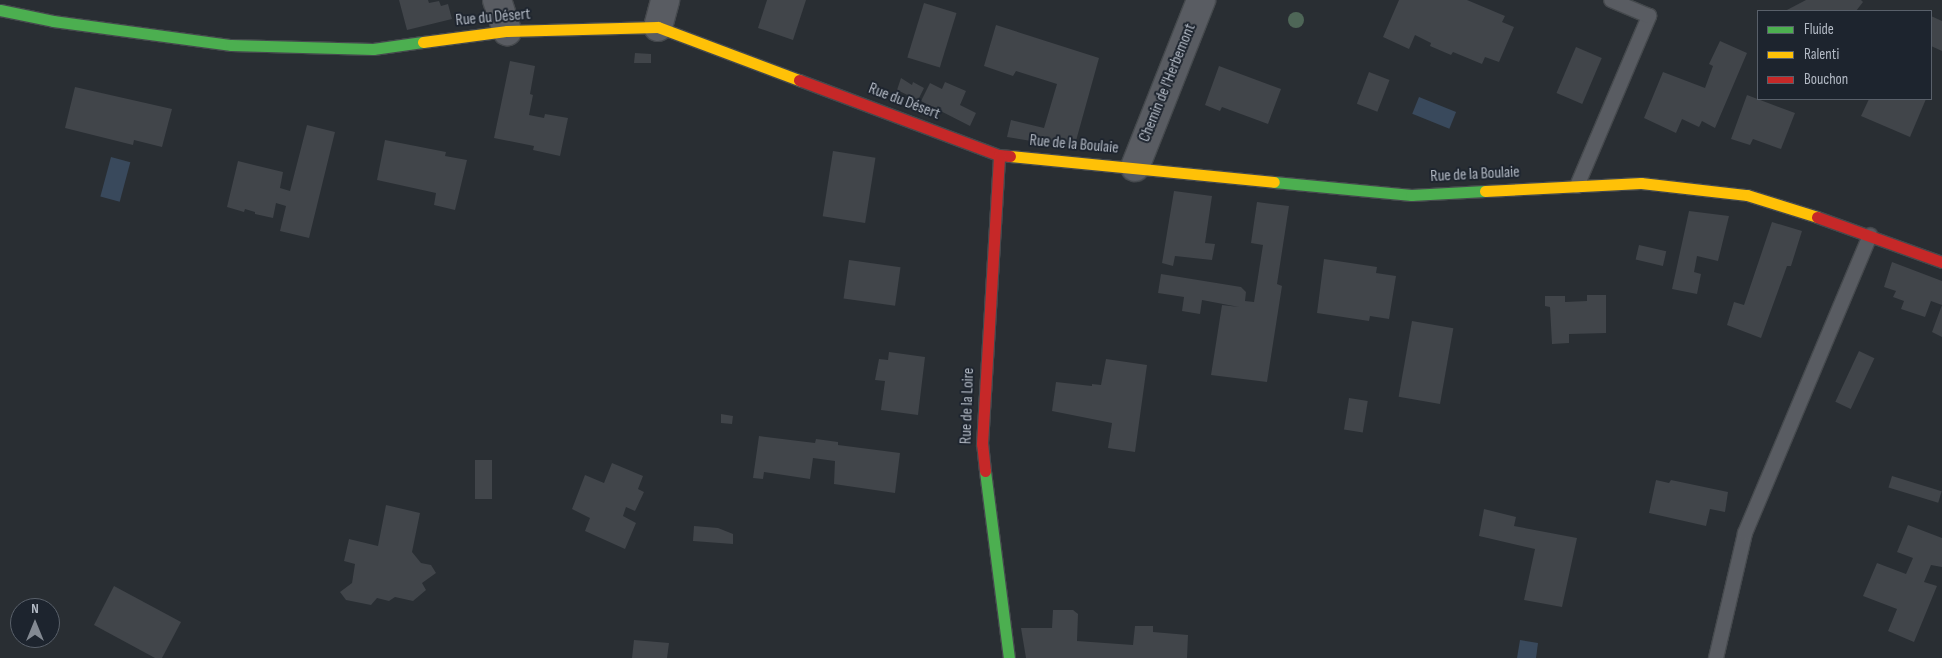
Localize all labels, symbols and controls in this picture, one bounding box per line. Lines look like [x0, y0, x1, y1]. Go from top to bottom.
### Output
street label: Rue du Désert [455, 5, 531, 31]
legend [1757, 10, 1932, 100]
text: Fluide [1804, 20, 1834, 39]
street label: Chemin de l'Herbemont [1136, 21, 1200, 145]
text: Ralenti [1804, 45, 1839, 64]
text: Bouchon [1804, 70, 1848, 89]
street label: Rue du Désert [866, 80, 942, 124]
street label: Rue de la Boulaie [1029, 132, 1119, 158]
street label: Rue de la Boulaie [1430, 163, 1520, 187]
street label: Rue de la Loire [957, 367, 979, 445]
north arrow [10, 598, 60, 648]
text: N [31, 600, 39, 617]

